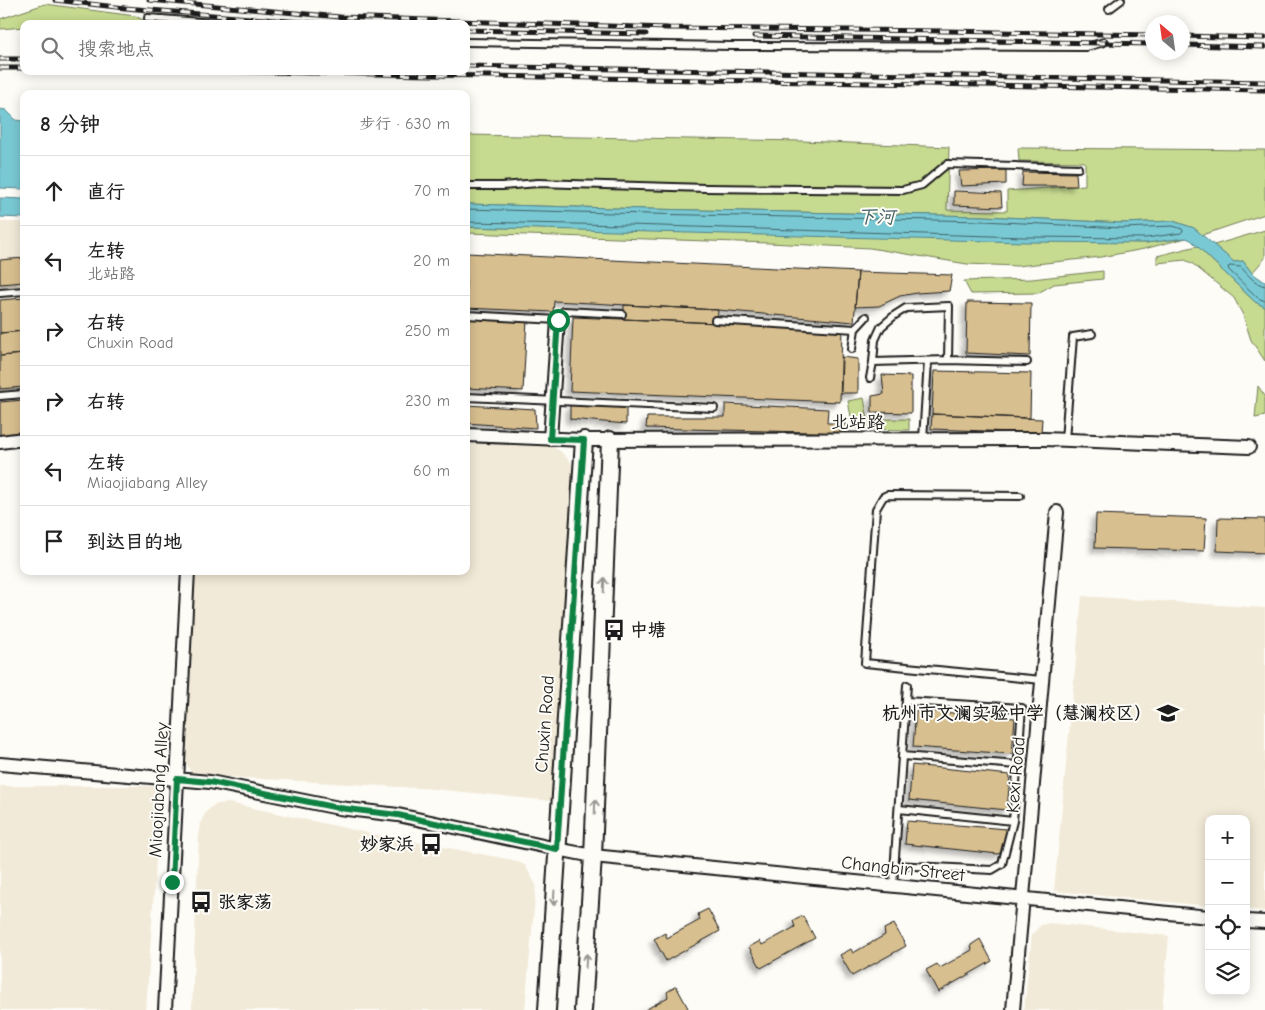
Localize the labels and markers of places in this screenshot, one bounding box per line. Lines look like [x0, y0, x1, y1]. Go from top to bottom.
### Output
bus stop icon: 中塘 [601, 617, 627, 643]
place label: 中塘 [630, 620, 666, 641]
school or university icon: 杭州市文澜实验中学（慧澜校区） [1155, 700, 1181, 726]
place label: 杭州市文澜实验中学（慧澜校区） [882, 703, 1152, 724]
bus stop icon: 妙家浜 [418, 831, 444, 857]
place label: 妙家浜 [360, 834, 414, 855]
bus stop icon: 张家荡 [188, 889, 214, 915]
place label: 张家荡 [218, 892, 272, 913]

